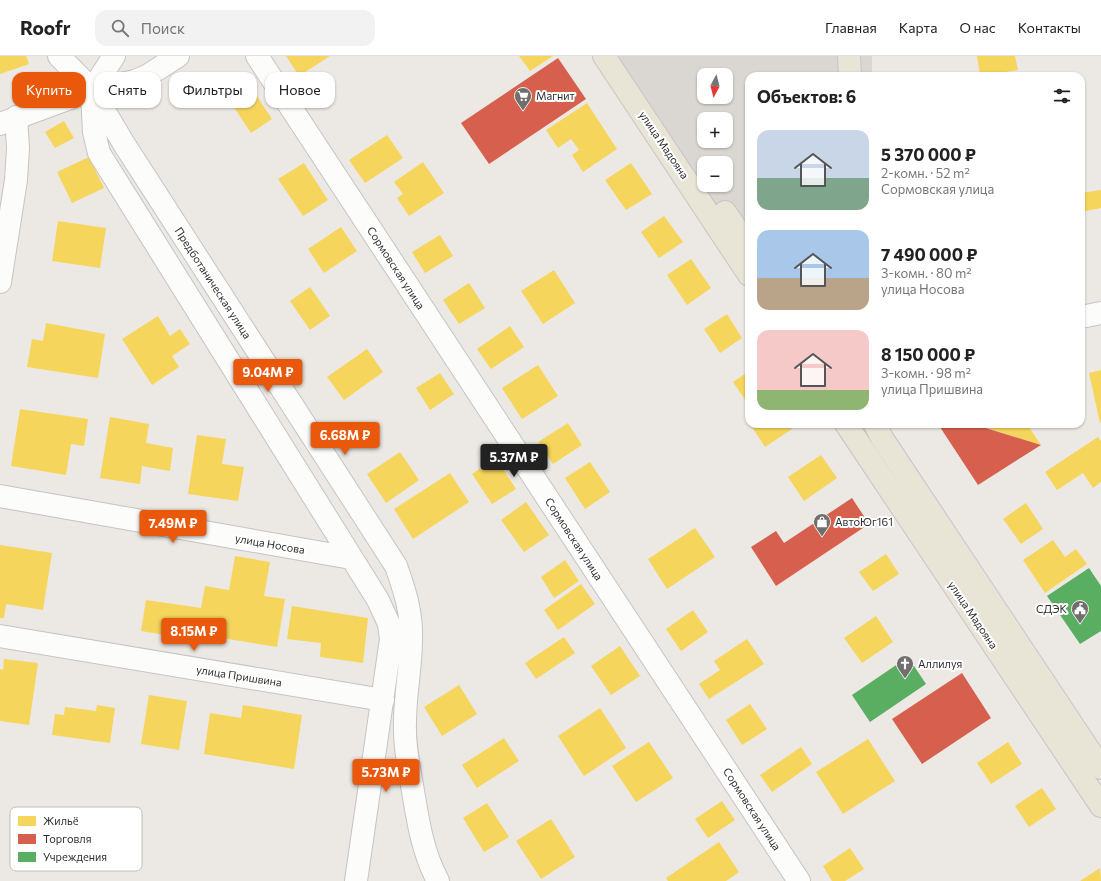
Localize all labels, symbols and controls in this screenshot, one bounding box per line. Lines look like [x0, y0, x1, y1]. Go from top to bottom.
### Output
search box [95, 10, 375, 46]
text: Roofr [20, 16, 71, 39]
icon: search [109, 17, 131, 39]
text: Поиск [141, 19, 185, 37]
text: Главная [825, 19, 877, 36]
text: Карта [899, 19, 937, 36]
text: О нас [959, 19, 996, 36]
text: Контакты [1018, 19, 1081, 36]
north arrow [697, 68, 733, 104]
map controls [697, 68, 733, 192]
chip: Купить [12, 72, 86, 108]
chip: Снять [94, 72, 161, 108]
chip: Фильтры [169, 72, 257, 108]
chip: Новое [265, 72, 335, 108]
icon: filters [1051, 85, 1073, 107]
supermarket icon: Магнит [513, 86, 533, 111]
text: Объектов: 6 [757, 86, 856, 107]
place label: Магнит [536, 89, 575, 102]
street label: улица Мадояна [637, 108, 692, 181]
button: + [697, 112, 733, 148]
text: 5 370 000 ₽ [881, 144, 976, 165]
icon: home [789, 146, 837, 194]
button: − [697, 156, 733, 192]
text: 2-комн. · 52 m² [881, 165, 970, 181]
text: Сормовская улица [881, 181, 994, 197]
street label: Сормовская улица [365, 224, 428, 311]
street label: Предботаническая улица [173, 225, 254, 341]
text: 7 490 000 ₽ [881, 244, 977, 265]
icon: home [789, 246, 837, 294]
text: 3-комн. · 80 m² [881, 265, 972, 281]
text: улица Носова [881, 281, 964, 297]
text: 8 150 000 ₽ [881, 344, 975, 365]
icon: home [789, 346, 837, 394]
pin: 9.04M ₽ [231, 359, 305, 393]
text: 9.04M ₽ [242, 364, 294, 380]
text: 3-комн. · 98 m² [881, 365, 971, 381]
text: улица Пришвина [881, 381, 983, 397]
pin: 6.68M ₽ [308, 422, 382, 456]
text: 6.68M ₽ [320, 427, 370, 443]
pin: 5.37M ₽ [477, 444, 551, 478]
text: 5.37M ₽ [489, 449, 539, 465]
street label: Сормовская улица [543, 495, 606, 582]
pin: 7.49M ₽ [136, 510, 210, 544]
shop icon: АвтоЮг161 [812, 512, 832, 537]
text: 7.49M ₽ [148, 515, 198, 531]
place label: АвтоЮг161 [835, 515, 893, 528]
street label: улица Носова [234, 531, 306, 556]
street label: улица Мадояна [946, 578, 1001, 651]
public building icon: СДЭК [1070, 599, 1090, 624]
place label: СДЭК [1036, 602, 1068, 615]
pin: 8.15M ₽ [157, 618, 231, 652]
text: 8.15M ₽ [170, 623, 218, 639]
church icon: Аллилуя [895, 654, 915, 679]
place label: Аллилуя [918, 657, 962, 670]
street label: улица Пришвина [195, 662, 283, 689]
pin: 5.73M ₽ [349, 759, 423, 793]
text: 5.73M ₽ [361, 764, 411, 780]
street label: Сормовская улица [721, 765, 784, 852]
legend [10, 807, 142, 871]
text: Жильё [43, 814, 79, 827]
text: Торговля [43, 832, 92, 845]
text: Учреждения [43, 850, 107, 863]

